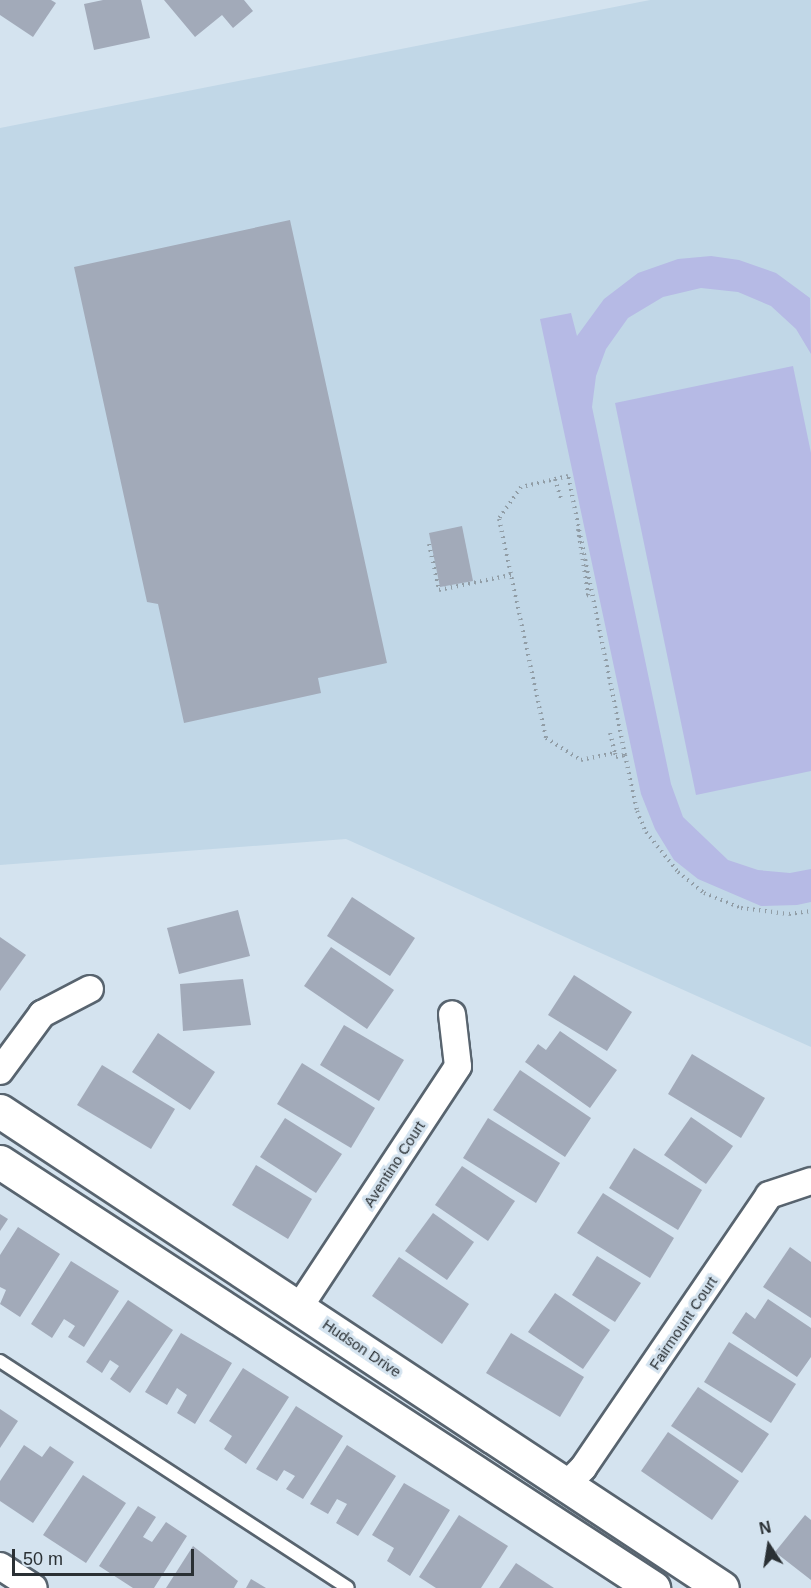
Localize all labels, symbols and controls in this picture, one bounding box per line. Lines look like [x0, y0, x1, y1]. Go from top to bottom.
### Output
street label: Aventino Court [360, 1118, 428, 1210]
street label: Fairmount Court [645, 1273, 721, 1373]
street label: Hudson Drive [319, 1315, 405, 1381]
north arrow [739, 1516, 799, 1576]
text: N [758, 1518, 773, 1537]
scale bar [15, 1537, 196, 1575]
text: 50 m [23, 1549, 63, 1569]

